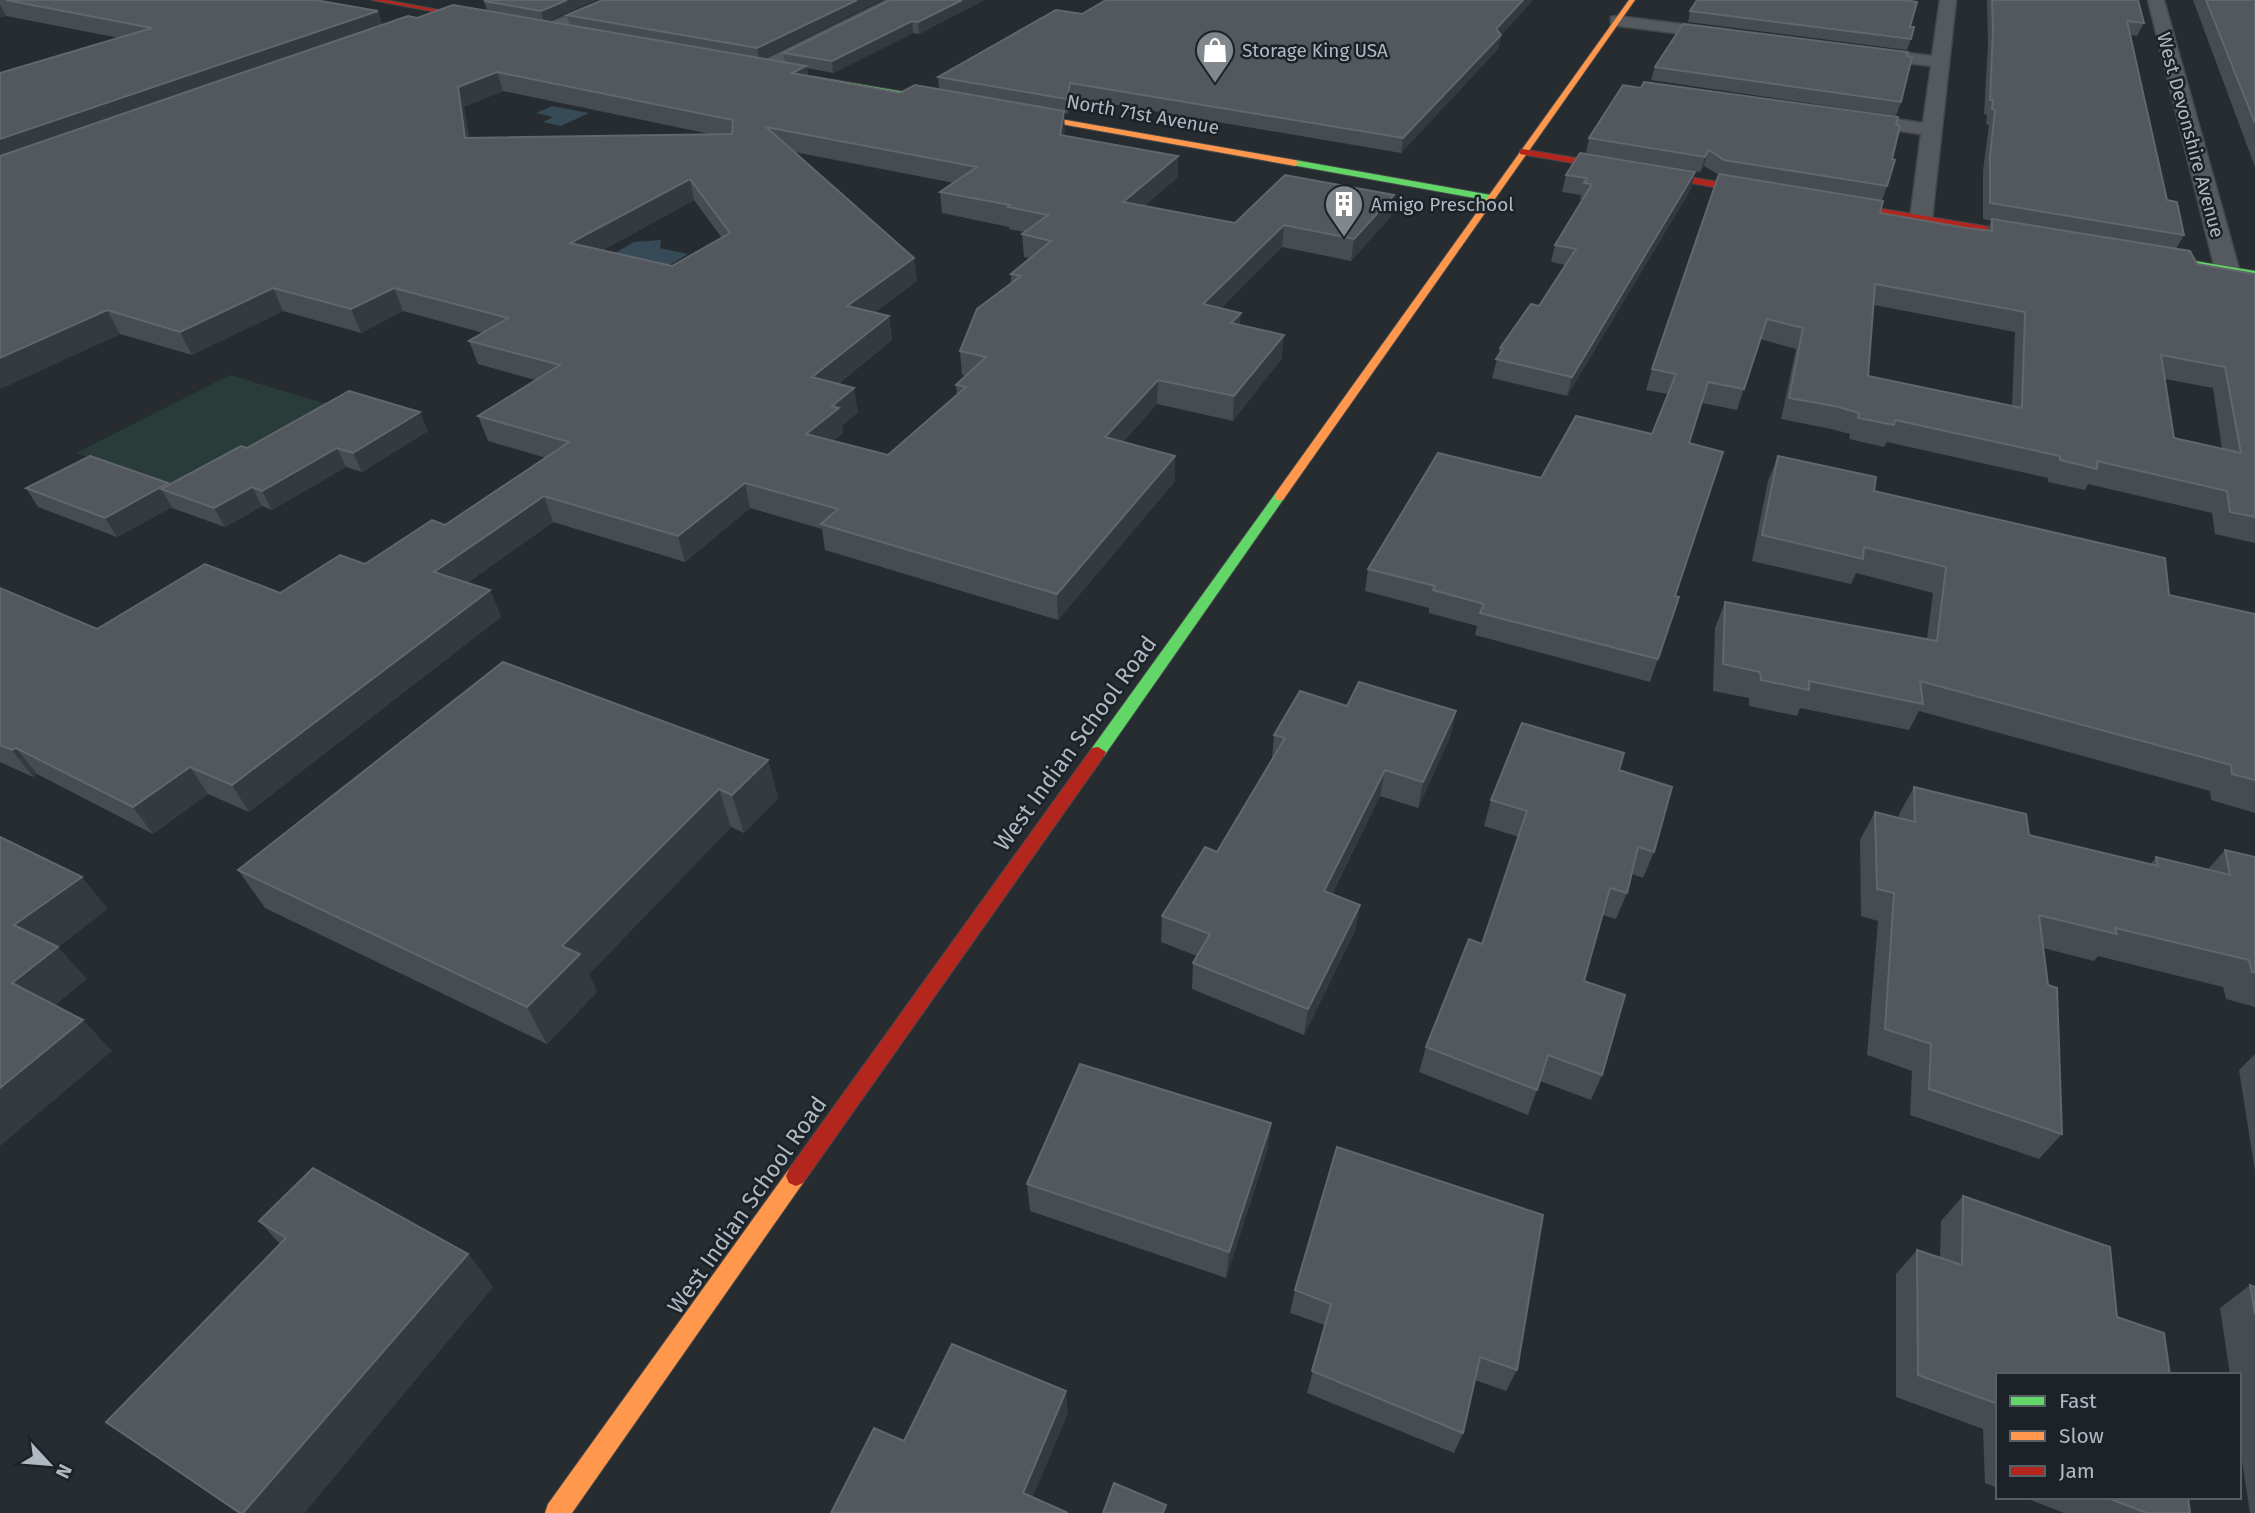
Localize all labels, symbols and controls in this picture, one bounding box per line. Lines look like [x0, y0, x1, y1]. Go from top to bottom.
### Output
shop icon: Storage King USA [1194, 29, 1236, 84]
street label: West Devonshire Avenue [2152, 30, 2229, 240]
place label: Storage King USA [1242, 39, 1388, 62]
street label: North 71st Avenue [1065, 90, 1221, 139]
building icon: Amigo Preschool [1323, 183, 1365, 238]
place label: Amigo Preschool [1371, 193, 1514, 216]
street label: West Indian School Road [988, 630, 1162, 856]
street label: West Indian School Road [661, 1091, 833, 1319]
legend [1996, 1373, 2241, 1499]
text: Fast [2059, 1388, 2097, 1414]
text: Slow [2059, 1423, 2104, 1449]
north arrow [14, 1429, 84, 1499]
text: Jam [2059, 1458, 2095, 1484]
text: N [51, 1461, 77, 1482]

